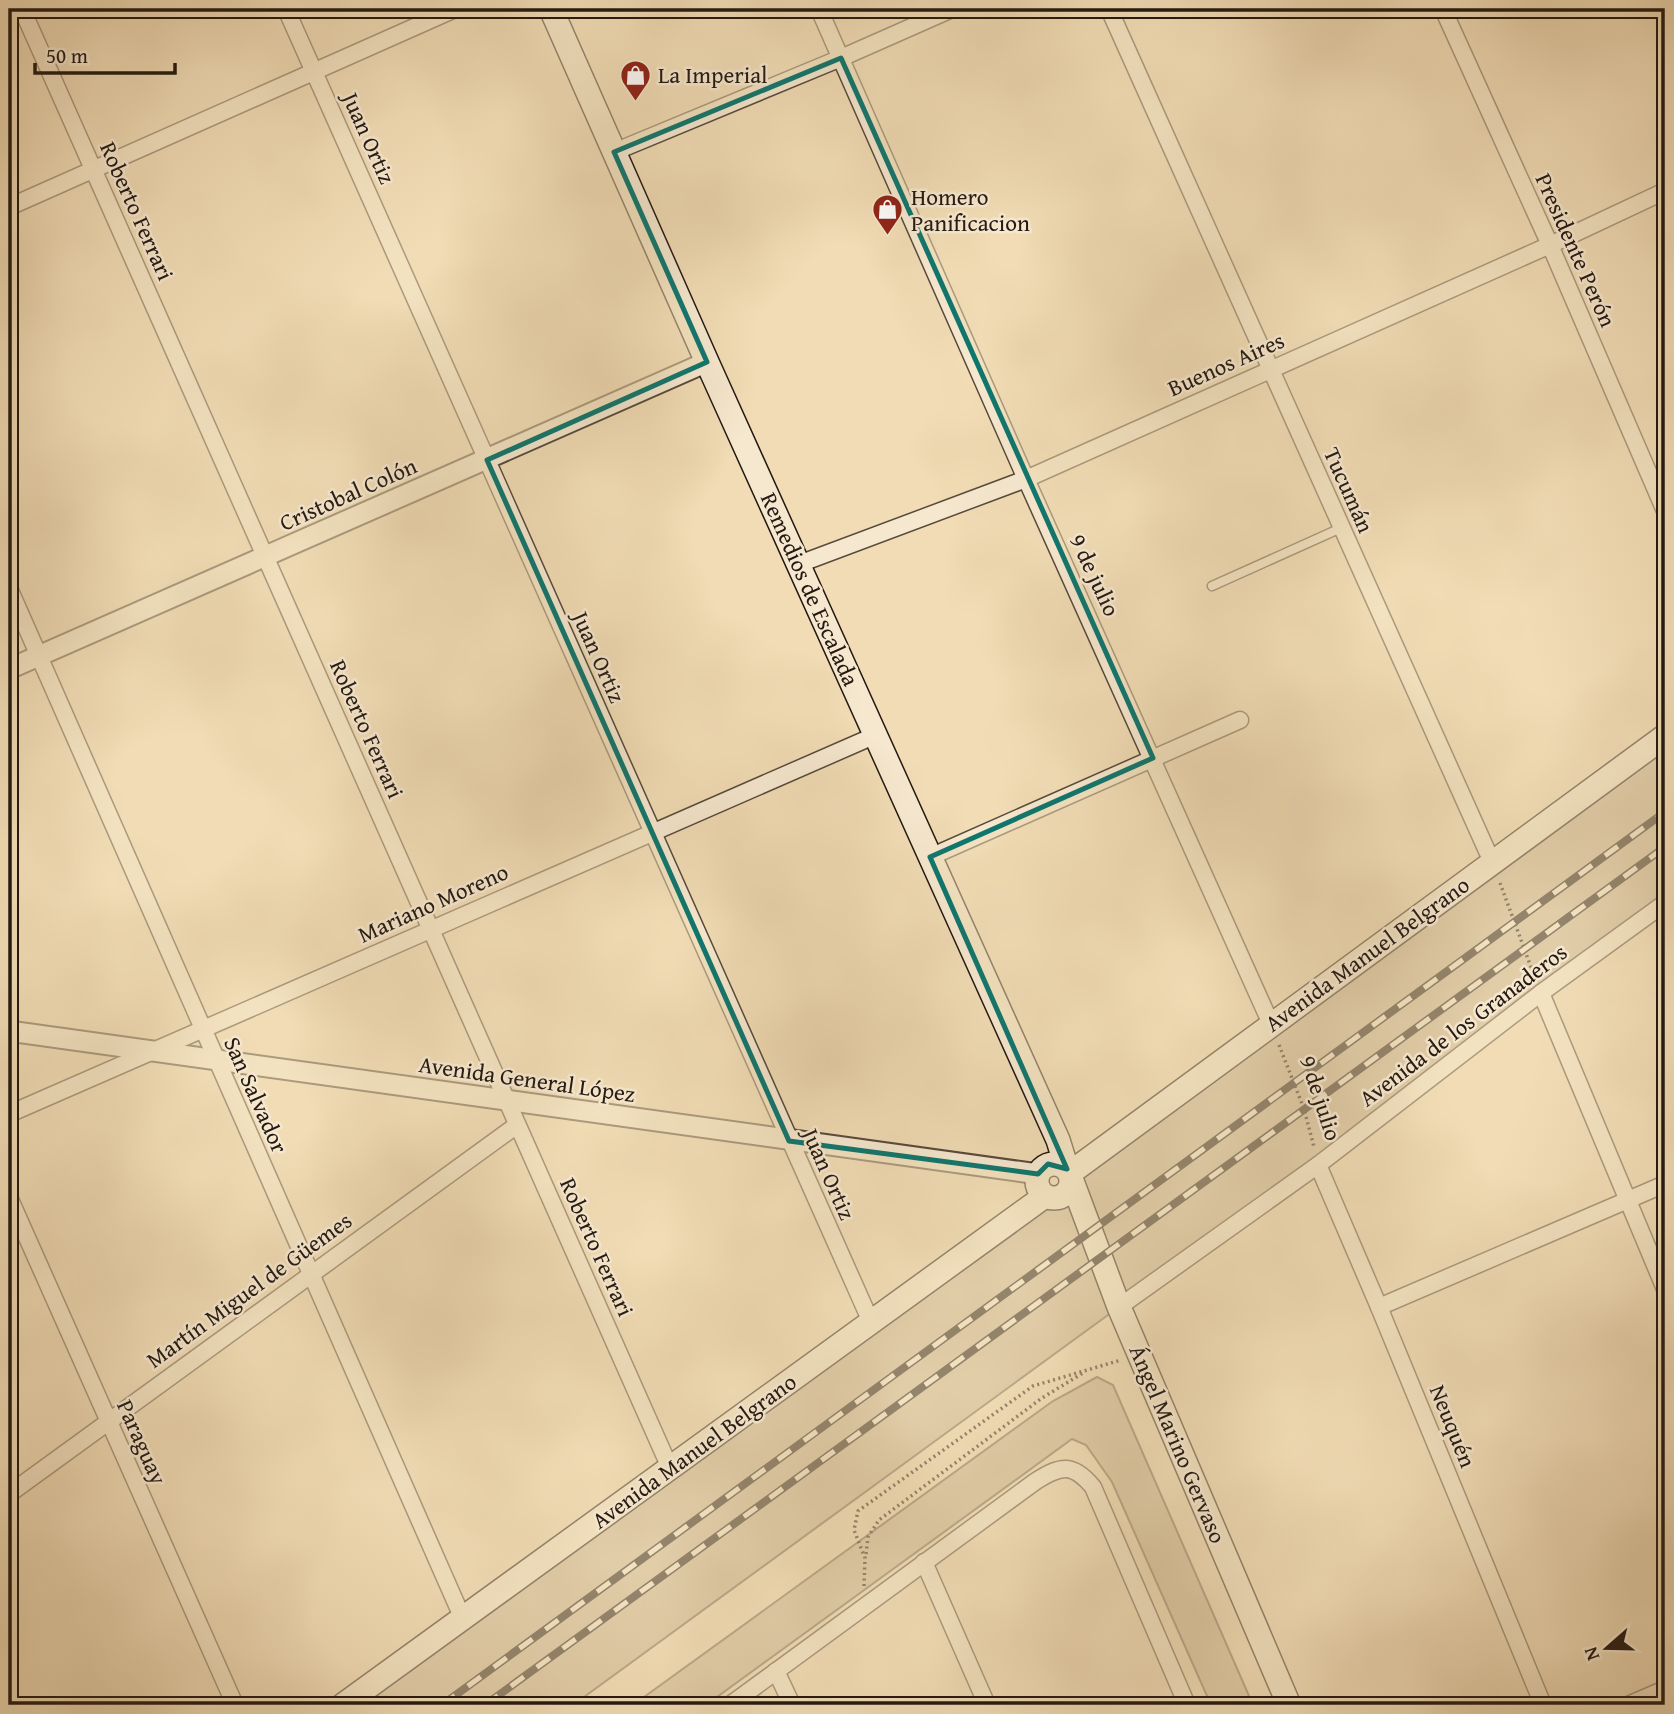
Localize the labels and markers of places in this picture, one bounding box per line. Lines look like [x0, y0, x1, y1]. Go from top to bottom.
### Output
shop icon: La Imperial [618, 58, 652, 102]
place label: La Imperial [658, 58, 767, 91]
place label: Homero Panificacion [911, 180, 1030, 239]
shop icon: Homero Panificacion [871, 193, 905, 237]

